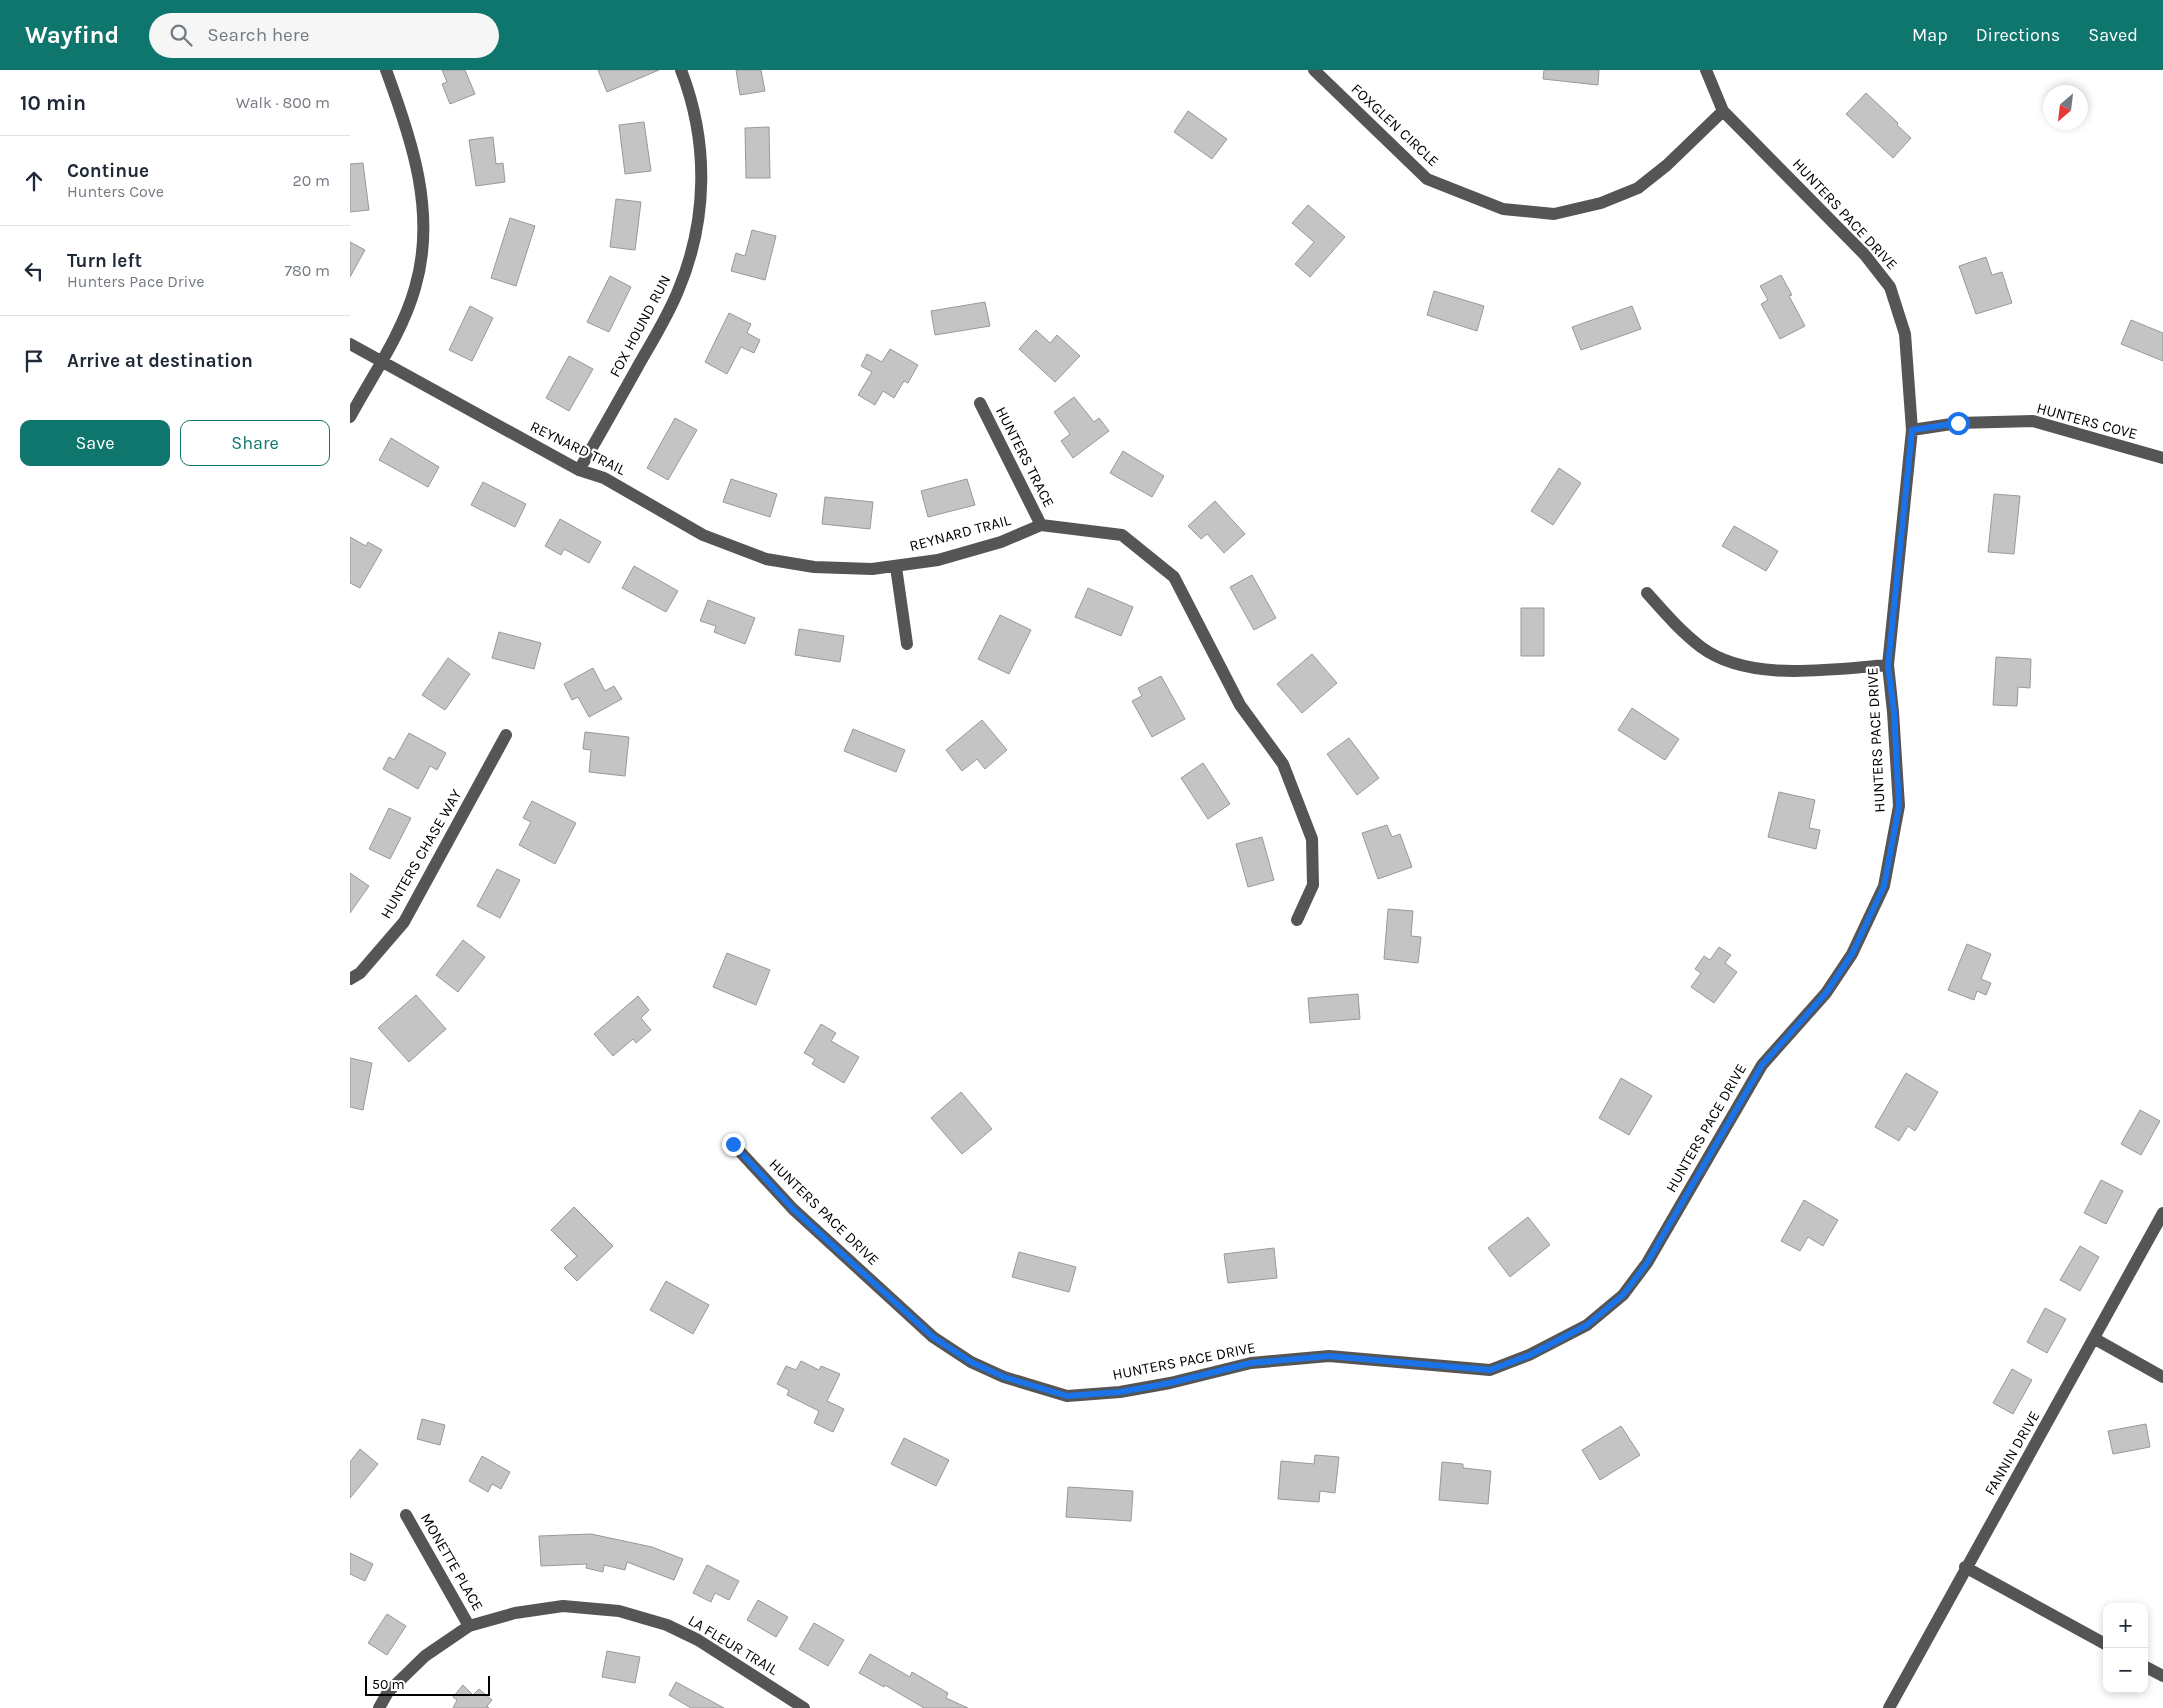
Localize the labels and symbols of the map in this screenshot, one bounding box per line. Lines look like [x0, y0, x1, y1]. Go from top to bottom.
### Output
street label: FOXGLEN CIRCLE [1347, 80, 1443, 170]
north arrow [2043, 85, 2088, 130]
street label: HUNTERS PACE DRIVE [1789, 155, 1901, 273]
street label: FOX HOUND RUN [606, 272, 674, 380]
street label: HUNTERS COVE [2035, 399, 2139, 443]
street label: HUNTERS TRACE [992, 404, 1058, 510]
route start [1947, 412, 1970, 435]
street label: REYNARD TRAIL [527, 417, 629, 479]
street label: REYNARD TRAIL [907, 511, 1013, 555]
street label: HUNTERS PACE DRIVE [1863, 667, 1889, 813]
street label: HUNTERS CHASE WAY [377, 786, 466, 922]
street label: HUNTERS PACE DRIVE [1662, 1060, 1750, 1196]
route end [722, 1133, 745, 1156]
street label: HUNTERS PACE DRIVE [765, 1155, 883, 1269]
street label: HUNTERS PACE DRIVE [1111, 1338, 1257, 1384]
street label: FANNIN DRIVE [1981, 1408, 2043, 1498]
street label: MONETTE PLACE [417, 1510, 487, 1614]
street label: LA FLEUR TRAIL [685, 1611, 781, 1679]
scale bar [365, 1673, 490, 1696]

